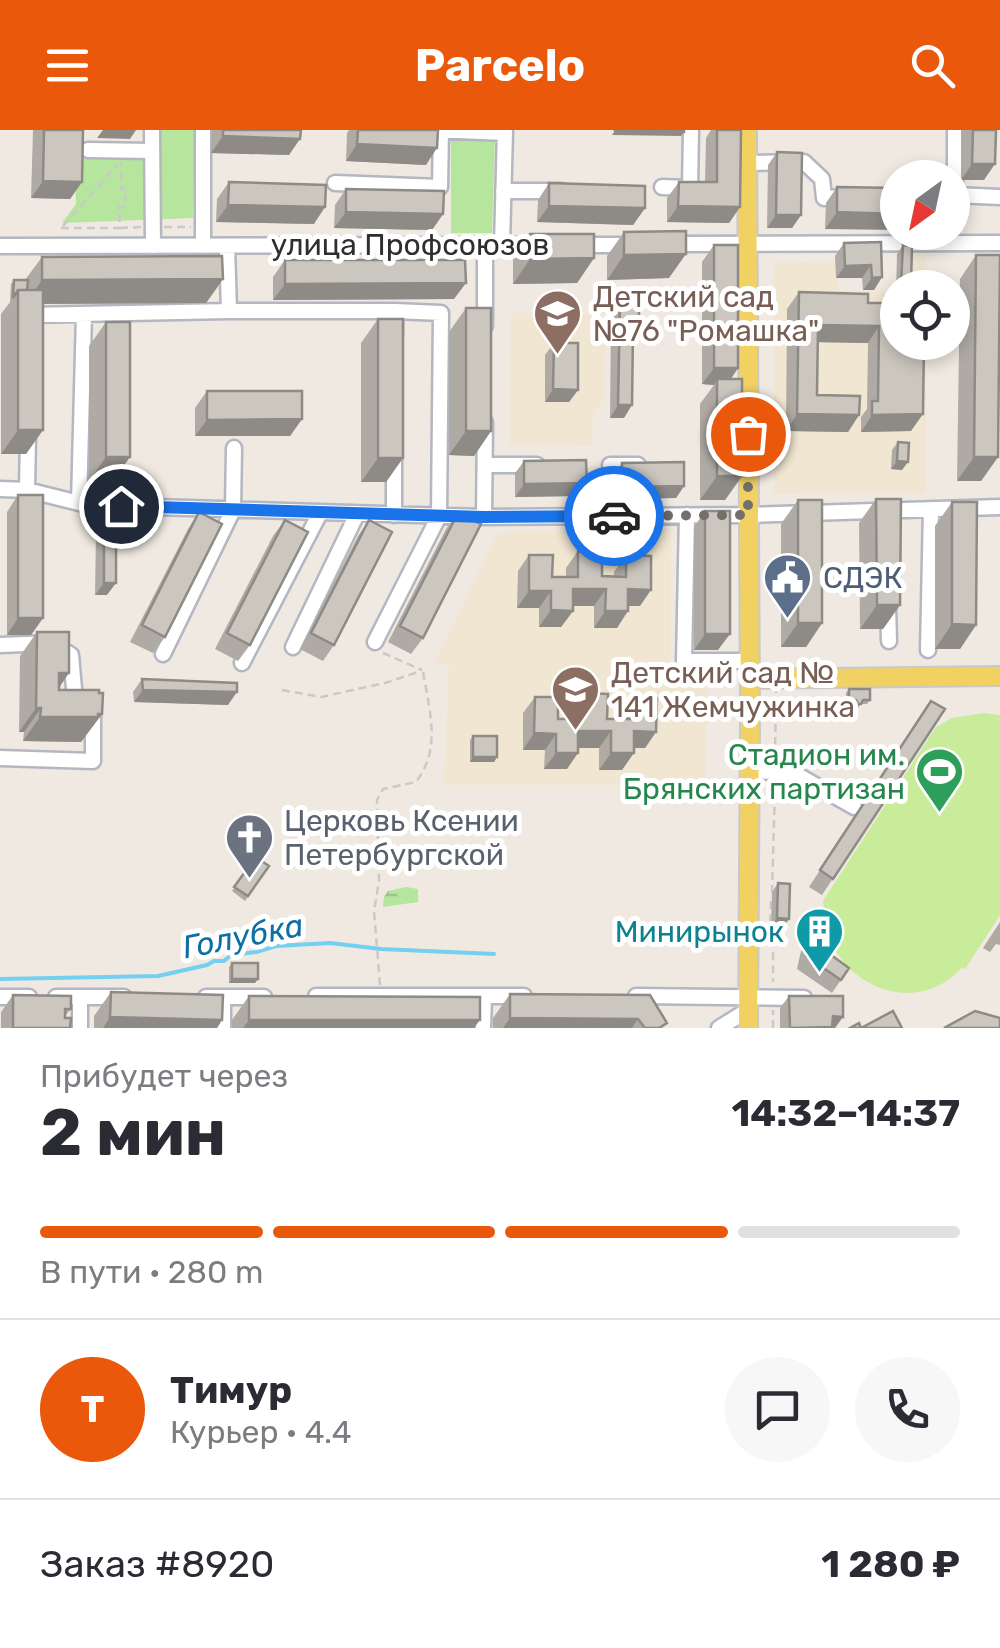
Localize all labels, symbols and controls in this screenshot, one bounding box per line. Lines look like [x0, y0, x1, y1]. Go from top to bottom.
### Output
icon: menu [40, 38, 95, 93]
icon: search [905, 38, 960, 93]
text: Parcelo [415, 39, 585, 92]
north arrow [880, 160, 970, 250]
map controls [880, 160, 970, 360]
street label: улица Профсоюзов [271, 227, 549, 263]
button: locate [880, 270, 970, 360]
place label: Детский сад №76 "Ромашка" [593, 279, 819, 349]
school or university icon: Детский сад №76 "Ромашка" [532, 288, 584, 356]
pin [706, 392, 791, 477]
icon: bag [721, 407, 776, 462]
pin [79, 464, 164, 549]
courier [564, 466, 664, 566]
icon: home [94, 479, 149, 534]
icon: car [587, 489, 642, 544]
public building icon: СДЭК [762, 552, 814, 620]
place label: СДЭК [823, 560, 903, 596]
place label: Детский сад № 141 Жемчужинка [611, 655, 855, 725]
school or university icon: Детский сад № 141 Жемчужинка [550, 664, 602, 732]
place label: Стадион им. Брянских партизан [623, 737, 905, 807]
sports icon: Стадион им. Брянских партизан [914, 746, 966, 814]
place label: Церковь Ксении Петербургской [284, 803, 519, 873]
church icon: Церковь Ксении Петербургской [223, 812, 275, 880]
water label: Голубка [180, 906, 306, 966]
building icon: Минирынок [793, 906, 845, 974]
place label: Минирынок [615, 914, 784, 950]
text: Прибудет через [40, 1057, 288, 1095]
text: 14:32–14:37 [731, 1090, 960, 1136]
text: 2 мин [40, 1094, 226, 1171]
text: В пути · 280 m [40, 1253, 264, 1291]
button: chat [725, 1357, 830, 1462]
button: phone [855, 1357, 960, 1462]
text: Тимур [170, 1367, 292, 1413]
text: Т [81, 1386, 104, 1432]
text: Курьер · 4.4 [170, 1413, 352, 1451]
text: Заказ #8920 [40, 1541, 274, 1587]
text: 1 280 ₽ [821, 1541, 960, 1587]

